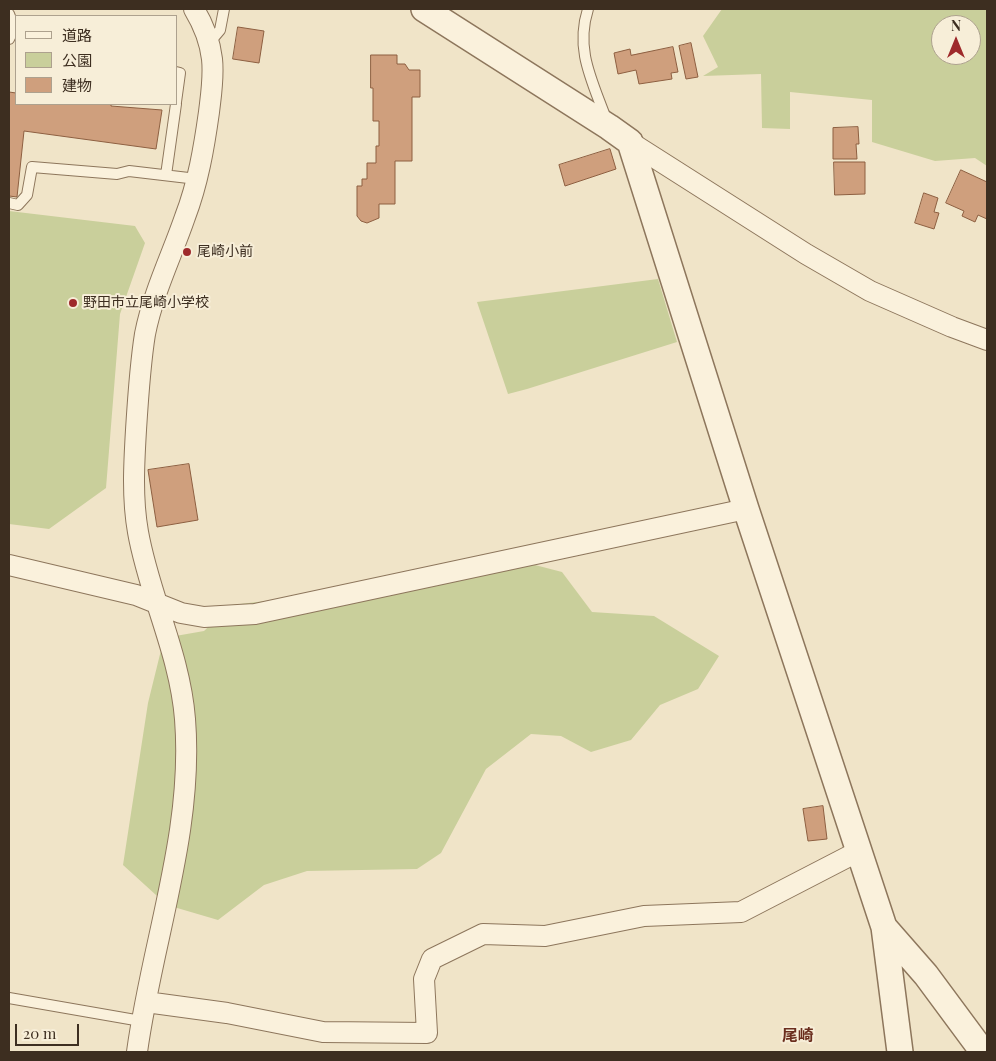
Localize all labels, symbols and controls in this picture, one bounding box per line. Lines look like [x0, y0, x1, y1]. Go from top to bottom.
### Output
legend [15, 15, 178, 105]
north arrow [931, 15, 981, 65]
text: N [951, 16, 961, 35]
text: 道路 [62, 25, 92, 45]
text: 公園 [62, 50, 92, 70]
text: 建物 [62, 75, 92, 95]
place label: 尾崎小前 [197, 244, 253, 260]
marker: 尾崎小前 [181, 246, 193, 258]
place label: 野田市立尾崎小学校 [83, 295, 209, 311]
marker: 野田市立尾崎小学校 [67, 297, 79, 309]
scale bar [18, 1014, 81, 1046]
text: 20 m [23, 1023, 56, 1043]
district label: 尾崎 [782, 1026, 814, 1046]

